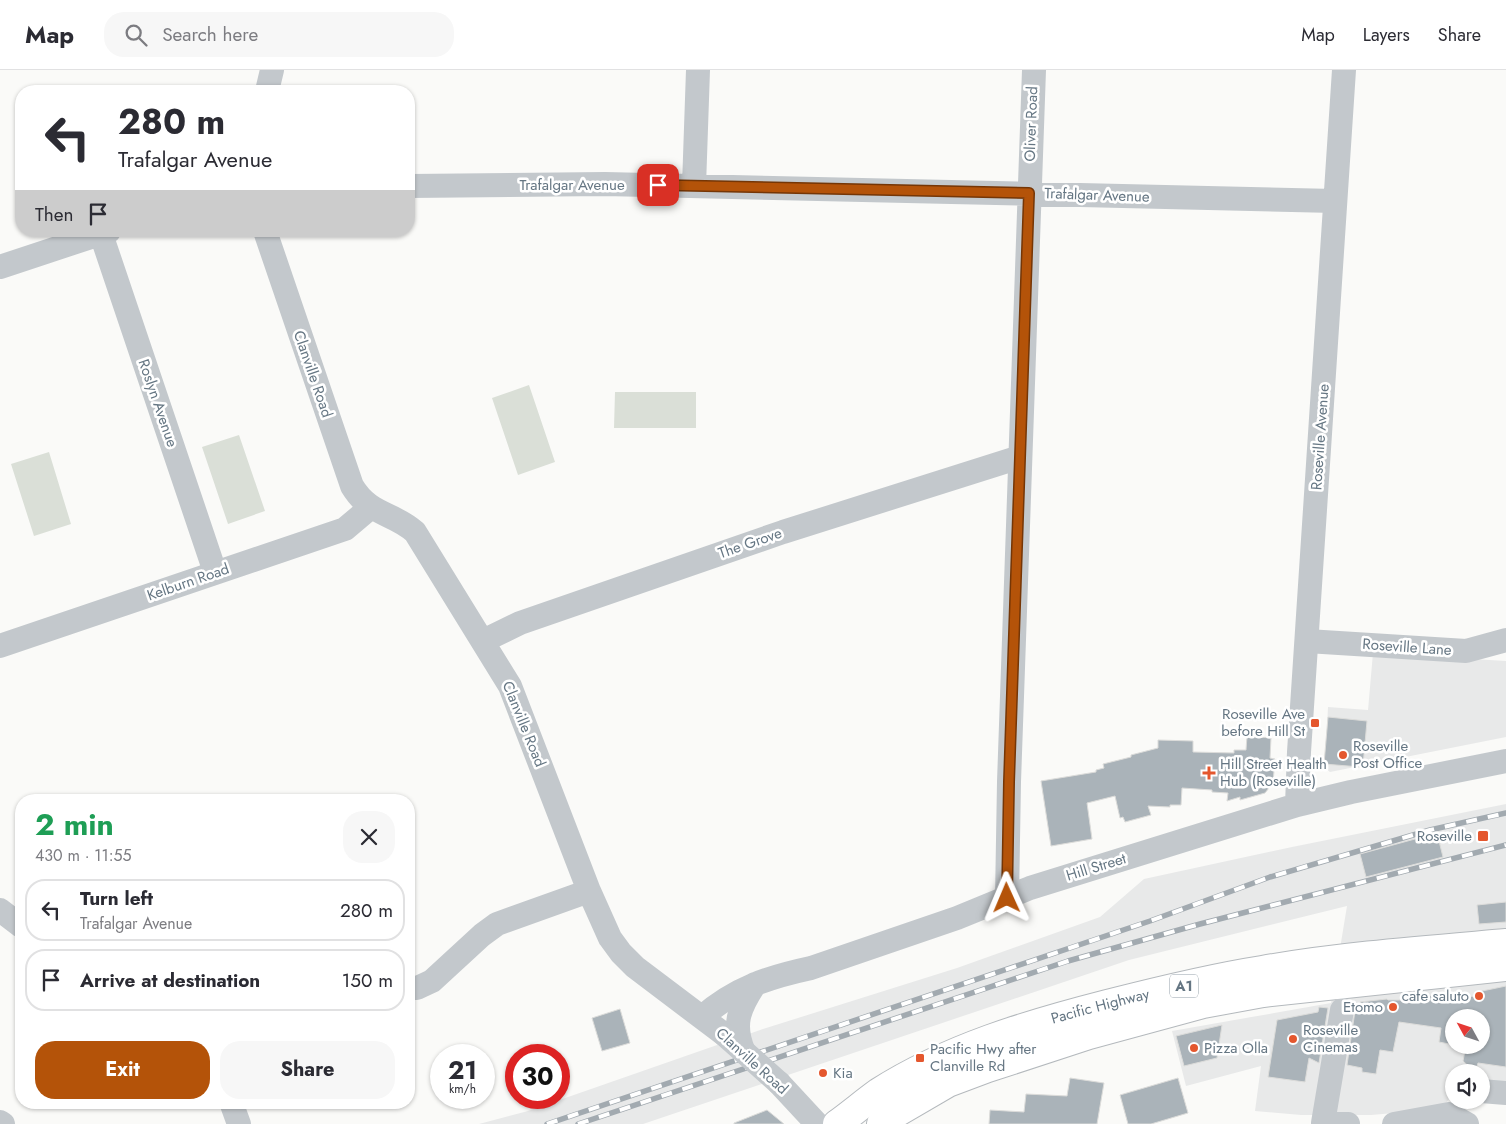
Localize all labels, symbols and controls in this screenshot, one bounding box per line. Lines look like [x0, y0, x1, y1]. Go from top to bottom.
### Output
search box [104, 12, 454, 57]
text: Map [25, 17, 74, 52]
icon: search [122, 21, 150, 49]
text: Search here [162, 21, 258, 48]
text: Map [1301, 22, 1335, 48]
text: Layers [1363, 22, 1410, 48]
text: Share [1438, 22, 1481, 48]
street label: Oliver Road [1019, 86, 1043, 162]
text: 280 m [118, 97, 225, 147]
icon: left [35, 105, 100, 170]
text: Trafalgar Avenue [118, 143, 272, 175]
pin [637, 164, 679, 206]
icon: arrive [644, 171, 672, 199]
street label: Trafalgar Avenue [519, 174, 625, 196]
street label: Trafalgar Avenue [1044, 182, 1150, 208]
icon: arrive [84, 200, 112, 228]
text: Then [35, 201, 74, 228]
street label: Clanville Road [288, 328, 338, 420]
street label: Roslyn Avenue [133, 356, 183, 450]
street label: Roseville Avenue [1305, 383, 1335, 491]
street label: The Grove [715, 522, 785, 564]
street label: Kelburn Road [144, 558, 232, 606]
street label: Roseville Lane [1362, 633, 1453, 661]
street label: Clanville Road [497, 678, 551, 770]
place label: Roseville Ave before Hill St [1221, 703, 1305, 742]
marker: Roseville Ave before Hill St [1309, 717, 1321, 729]
place label: Roseville Post Office [1353, 735, 1423, 774]
marker: Roseville Post Office [1337, 749, 1349, 761]
place label: Hill Street Health Hub (Roseville) [1220, 753, 1327, 792]
marker: Hill Street Health Hub (Roseville) [1202, 766, 1216, 780]
text: 2 min [35, 803, 114, 846]
button: close [343, 811, 395, 863]
place label: Roseville [1417, 825, 1472, 847]
marker: Roseville [1476, 829, 1490, 843]
text: 430 m · 11:55 [35, 844, 132, 867]
street label: Hill Street [1063, 847, 1129, 887]
position arrow [980, 871, 1032, 923]
text: Turn left [80, 885, 153, 912]
icon: left [37, 896, 65, 924]
text: 280 m [340, 897, 393, 924]
text: Trafalgar Avenue [80, 912, 192, 935]
icon: arrive [37, 966, 65, 994]
text: Arrive at destination [80, 967, 260, 994]
text: 150 m [342, 967, 393, 994]
road number: A1 [1170, 974, 1198, 998]
street label: Pacific Highway [1048, 983, 1152, 1030]
place label: cafe saluto [1402, 985, 1469, 1007]
marker: cafe saluto [1473, 990, 1485, 1002]
place label: Etomo [1343, 996, 1383, 1018]
marker: Etomo [1387, 1001, 1399, 1013]
north arrow [1445, 1009, 1490, 1054]
map controls [1445, 1009, 1490, 1109]
place label: Roseville Cinemas [1303, 1019, 1359, 1058]
street label: Clanville Road [711, 1022, 793, 1100]
marker: Roseville Cinemas [1287, 1033, 1299, 1045]
place label: Pizza Olla [1204, 1037, 1268, 1059]
place label: Pacific Hwy after Clanville Rd [930, 1038, 1037, 1077]
button: Exit [35, 1041, 210, 1099]
button: Share [220, 1041, 395, 1099]
marker: Pizza Olla [1188, 1042, 1200, 1054]
speed limit sign: 30 [505, 1044, 570, 1109]
text: 21 [448, 1052, 477, 1088]
marker: Pacific Hwy after Clanville Rd [914, 1052, 926, 1064]
place label: Kia [833, 1062, 853, 1084]
button: sound [1445, 1064, 1490, 1109]
marker: Kia [817, 1067, 829, 1079]
text: km/h [449, 1080, 476, 1098]

